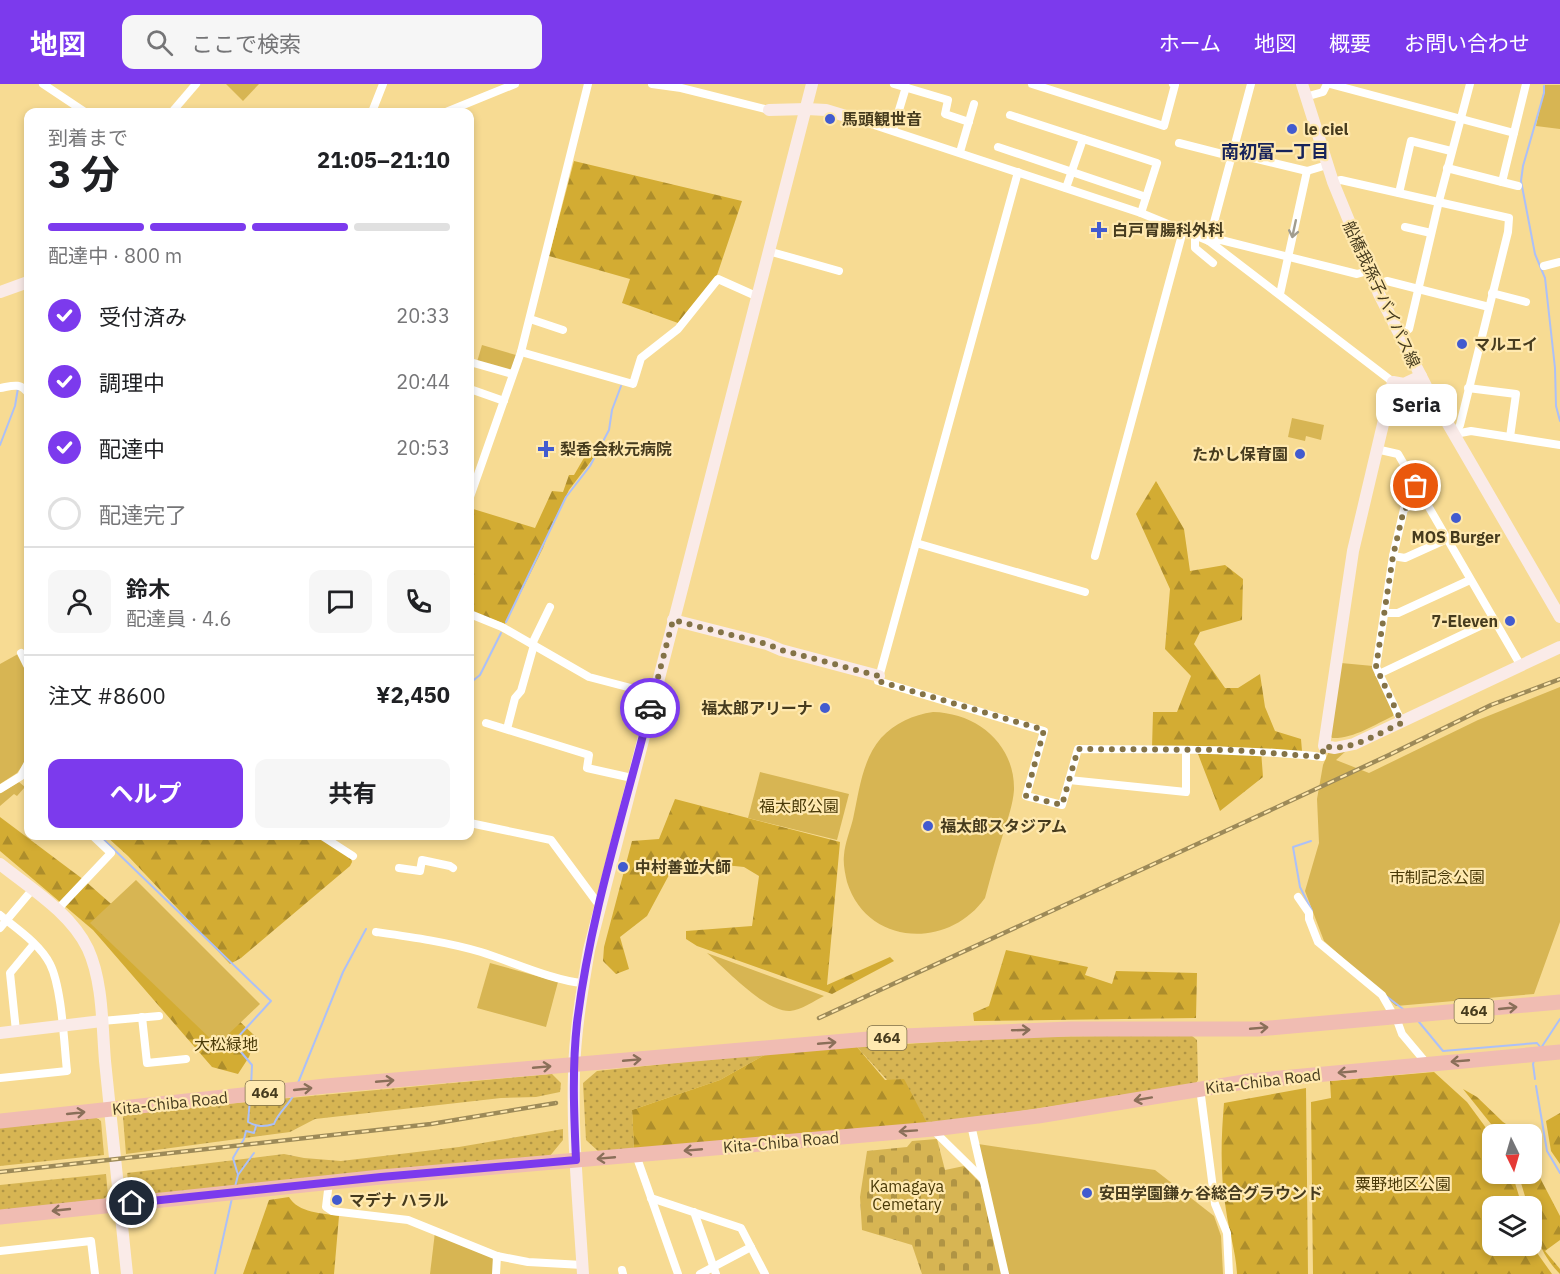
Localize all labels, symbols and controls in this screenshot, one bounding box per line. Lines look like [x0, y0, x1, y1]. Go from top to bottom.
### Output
search box [122, 15, 542, 69]
text: 地図 [30, 25, 86, 62]
icon: search [143, 26, 176, 59]
text: ここで検索 [191, 29, 301, 58]
text: ホーム [1159, 29, 1221, 57]
text: 地図 [1254, 29, 1296, 57]
text: 概要 [1329, 29, 1371, 57]
text: お問い合わせ [1404, 29, 1530, 57]
place label: 馬頭観世音 [842, 109, 922, 129]
marker: 馬頭観世音 [823, 112, 837, 126]
place label: le ciel [1304, 119, 1348, 139]
marker: le ciel [1285, 122, 1299, 136]
text: 到着まで [48, 124, 128, 151]
district label: 南初富一丁目 [1221, 140, 1329, 163]
text: 21:05–21:10 [317, 145, 450, 174]
text: 3 分 [48, 148, 120, 199]
street label: 船橋我孫子バイパス線 [1339, 217, 1425, 371]
one-way arrow [1288, 219, 1300, 238]
place label: 白戸胃腸科外科 [1112, 220, 1224, 240]
marker: 白戸胃腸科外科 [1090, 221, 1108, 239]
text: 配達中 · 800 m [48, 242, 182, 269]
icon: check [48, 299, 81, 332]
text: 受付済み [99, 302, 187, 331]
text: 20:33 [396, 302, 450, 329]
place label: マルエイ [1474, 334, 1538, 354]
marker: マルエイ [1455, 337, 1469, 351]
icon: check [48, 365, 81, 398]
text: 調理中 [99, 368, 165, 397]
text: 20:44 [396, 368, 450, 395]
callout: Seria [1376, 384, 1456, 426]
text: Seria [1392, 391, 1441, 418]
icon: check [48, 431, 81, 464]
text: 配達中 [99, 434, 165, 463]
text: 20:53 [396, 434, 450, 461]
place label: 梨香会秋元病院 [560, 439, 672, 459]
marker: 梨香会秋元病院 [537, 440, 555, 458]
place label: たかし保育園 [1192, 444, 1288, 464]
marker: たかし保育園 [1293, 447, 1307, 461]
pin [1390, 460, 1441, 511]
icon: bag [1399, 469, 1432, 502]
text: 配達完了 [99, 500, 187, 529]
marker: MOS Burger [1449, 511, 1463, 525]
place label: MOS Burger [1412, 527, 1501, 547]
button: person [48, 570, 111, 633]
button: chat [309, 570, 372, 633]
button: phone [387, 570, 450, 633]
text: 鈴木 [126, 574, 170, 603]
text: 配達員 · 4.6 [126, 605, 231, 632]
place label: 7-Eleven [1432, 611, 1498, 631]
marker: 7-Eleven [1503, 614, 1517, 628]
courier [620, 678, 680, 738]
text: ¥2,450 [376, 680, 450, 709]
text: 注文 #8600 [48, 681, 166, 710]
icon: car [634, 692, 667, 725]
place label: 福太郎アリーナ [701, 698, 813, 718]
marker: 福太郎アリーナ [818, 701, 832, 715]
button: ヘルプ [48, 759, 243, 828]
button: 共有 [255, 759, 450, 828]
park label: 福太郎公園 [759, 796, 839, 816]
place label: 福太郎スタジアム [940, 816, 1067, 836]
marker: 福太郎スタジアム [921, 819, 935, 833]
place label: 中村善並大師 [635, 857, 731, 877]
marker: 中村善並大師 [616, 860, 630, 874]
park label: 市制記念公園 [1389, 867, 1485, 887]
road number: 464 [1454, 999, 1494, 1023]
one-way arrow [1498, 1002, 1518, 1013]
one-way arrow [1248, 1022, 1268, 1033]
one-way arrow [1011, 1025, 1031, 1036]
road number: 464 [868, 1026, 906, 1050]
park label: 大松緑地 [194, 1034, 258, 1054]
one-way arrow [816, 1037, 836, 1048]
one-way arrow [622, 1054, 642, 1065]
one-way arrow [1450, 1056, 1470, 1067]
one-way arrow [532, 1061, 552, 1072]
street label: Kita-Chiba Road [1204, 1064, 1322, 1098]
one-way arrow [1338, 1067, 1358, 1078]
one-way arrow [374, 1075, 394, 1086]
road number: 464 [246, 1081, 284, 1105]
one-way arrow [293, 1083, 313, 1094]
street label: Kita-Chiba Road [111, 1087, 229, 1119]
one-way arrow [1133, 1094, 1153, 1105]
one-way arrow [65, 1107, 85, 1118]
north arrow [1482, 1124, 1542, 1184]
map controls [1482, 1124, 1542, 1256]
one-way arrow [898, 1126, 918, 1137]
street label: Kita-Chiba Road [722, 1127, 840, 1157]
one-way arrow [683, 1145, 703, 1156]
one-way arrow [597, 1153, 617, 1164]
park label: 粟野地区公園 [1355, 1174, 1451, 1194]
park label: Kamagaya Cemetary [870, 1176, 945, 1214]
pin [106, 1177, 157, 1228]
place label: 安田学園鎌ヶ谷総合グラウンド [1099, 1183, 1323, 1203]
icon: home [115, 1186, 148, 1219]
marker: 安田学園鎌ヶ谷総合グラウンド [1080, 1186, 1094, 1200]
place label: マデナ ハラル [349, 1190, 449, 1210]
marker: マデナ ハラル [330, 1193, 344, 1207]
button: layers [1482, 1196, 1542, 1256]
one-way arrow [52, 1205, 72, 1216]

